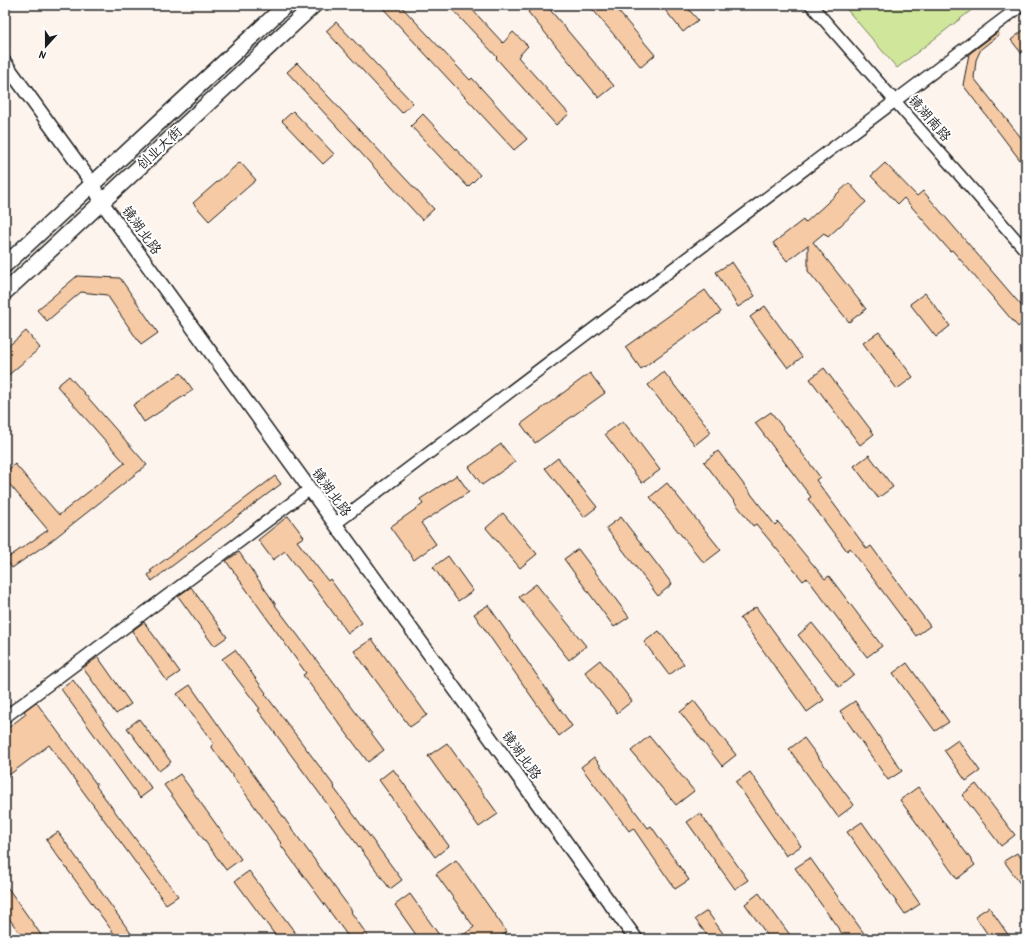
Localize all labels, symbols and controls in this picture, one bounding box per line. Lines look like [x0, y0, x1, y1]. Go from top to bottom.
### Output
north arrow [26, 26, 66, 66]
text: N [37, 48, 48, 63]
street label: 镜湖南路 [905, 90, 956, 145]
street label: 创业大街 [132, 122, 186, 174]
street label: 镜湖北路 [118, 201, 167, 258]
street label: 镜湖北路 [308, 463, 357, 520]
street label: 镜湖北路 [498, 726, 547, 783]

